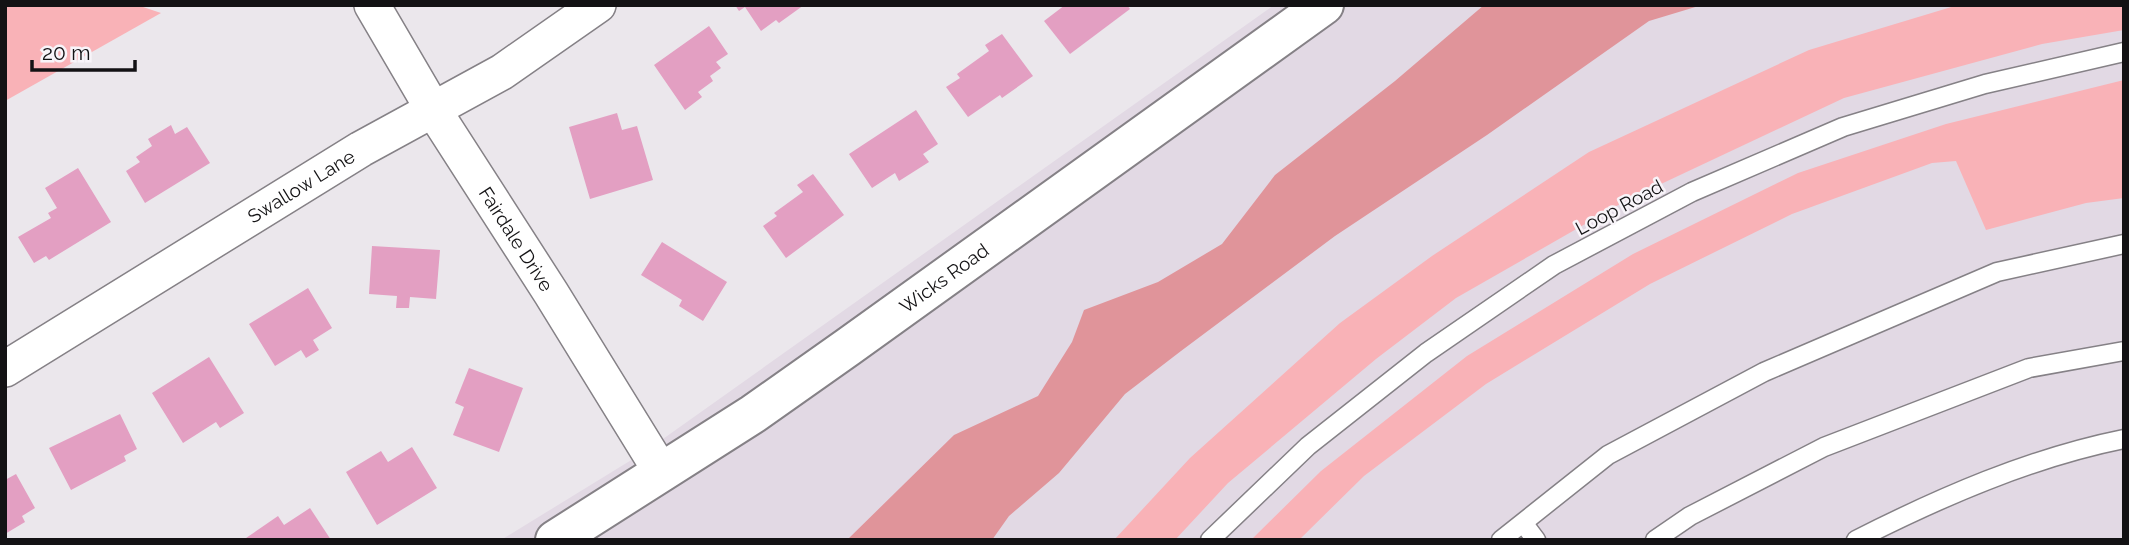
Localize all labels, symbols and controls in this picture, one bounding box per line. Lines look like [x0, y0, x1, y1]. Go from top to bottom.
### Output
scale bar [32, 28, 135, 72]
text: 20 m [42, 40, 90, 65]
street label: Swallow Lane [244, 145, 359, 227]
street label: Loop Road [1572, 175, 1666, 239]
street label: Fairdale Drive [475, 183, 558, 295]
street label: Wicks Road [895, 239, 993, 317]

